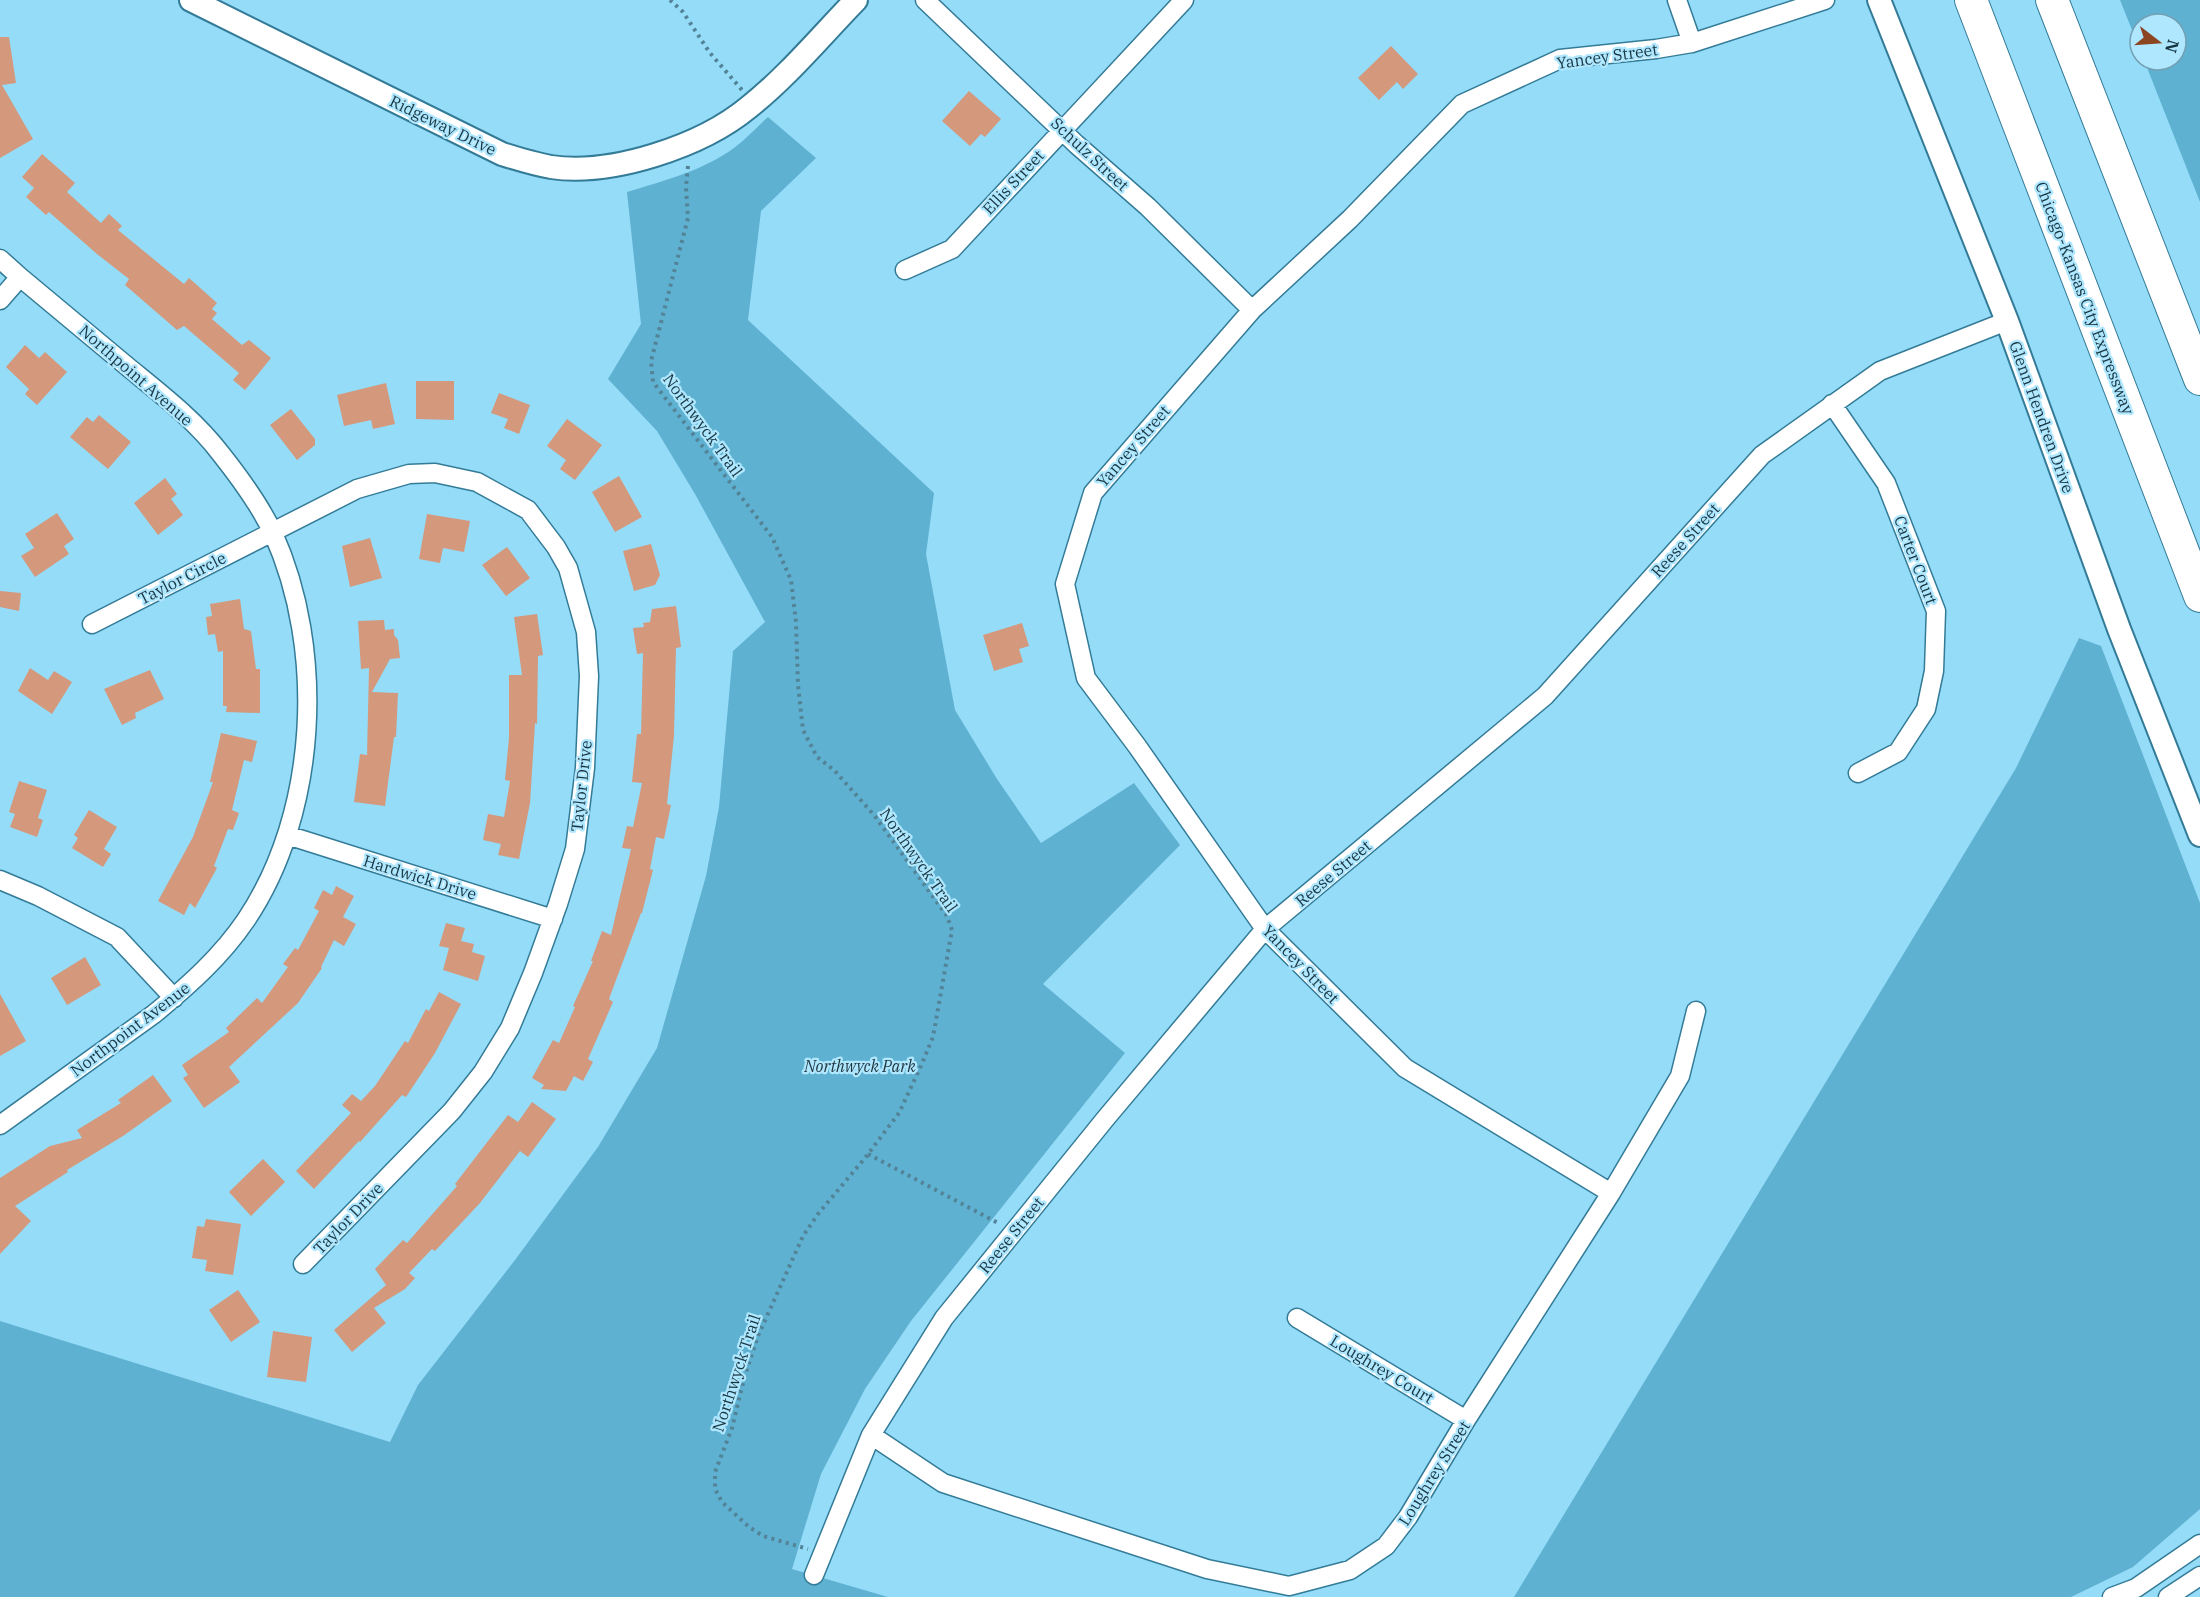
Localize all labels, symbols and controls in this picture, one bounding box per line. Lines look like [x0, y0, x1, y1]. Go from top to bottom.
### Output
north arrow [2128, 12, 2188, 72]
text: N [2161, 37, 2184, 55]
street label: Yancey Street [1555, 39, 1659, 73]
street label: Ridgeway Drive [386, 91, 500, 159]
street label: Schulz Street [1047, 113, 1133, 195]
street label: Ellis Street [978, 145, 1048, 219]
street label: Chicago-Kansas City Expressway [2031, 179, 2139, 418]
street label: Northpoint Avenue [75, 320, 197, 430]
street label: Glenn Hendren Drive [2005, 338, 2079, 496]
street label: Northwyck Trail [659, 370, 747, 481]
street label: Yancey Street [1092, 401, 1174, 491]
street label: Reese Street [1647, 499, 1724, 581]
street label: Carter Court [1890, 513, 1942, 607]
street label: Taylor Circle [135, 547, 229, 609]
street label: Taylor Drive [566, 739, 596, 833]
street label: Northwyck Trail [876, 804, 962, 916]
street label: Reese Street [1291, 835, 1375, 910]
street label: Hardwick Drive [361, 850, 479, 904]
street label: Yancey Street [1258, 920, 1344, 1008]
street label: Northpoint Avenue [66, 978, 194, 1080]
park label: Northwyck Park [803, 1056, 916, 1076]
street label: Taylor Drive [309, 1178, 387, 1258]
street label: Reese Street [974, 1192, 1048, 1277]
street label: Northwyck Trail [708, 1312, 764, 1434]
street label: Loughrey Court [1327, 1330, 1438, 1408]
street label: Loughrey Street [1394, 1417, 1474, 1529]

